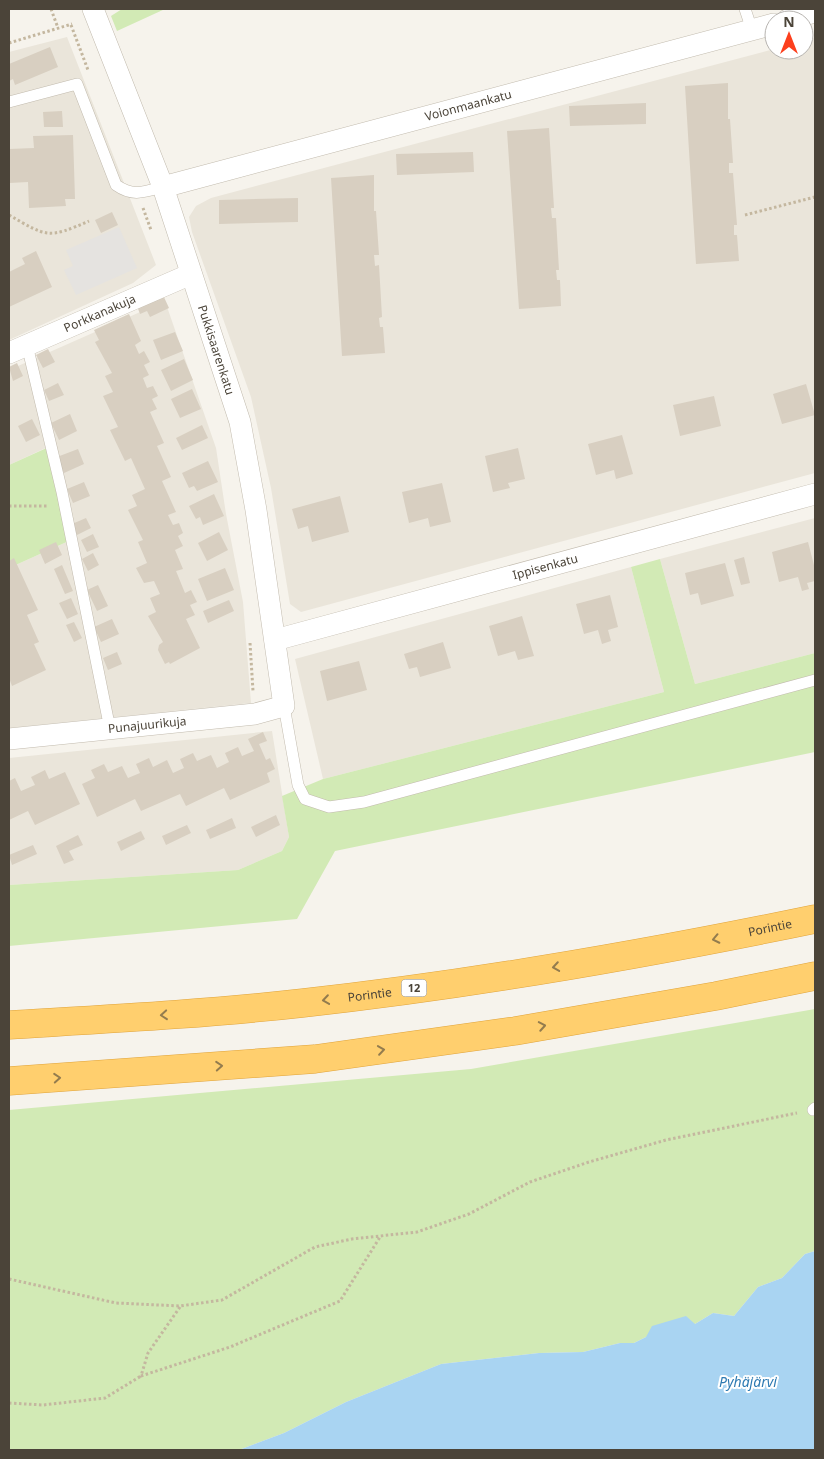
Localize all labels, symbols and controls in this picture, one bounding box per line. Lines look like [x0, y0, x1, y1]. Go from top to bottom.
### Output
north arrow [764, 10, 814, 60]
text: N [783, 12, 795, 31]
street label: Voionmaankatu [423, 85, 513, 125]
street label: Porkkanakuja [61, 290, 138, 336]
street label: Pukkisaarenkatu [194, 303, 239, 397]
street label: Ippisenkatu [511, 550, 580, 583]
street label: Punajuurikuja [107, 712, 187, 737]
street label: Porintie [747, 915, 794, 940]
one-way arrow [712, 934, 721, 944]
one-way arrow [552, 962, 560, 972]
road number: 12 [402, 980, 426, 996]
street label: Porintie [347, 983, 393, 1006]
one-way arrow [322, 994, 330, 1005]
one-way arrow [160, 1009, 168, 1020]
one-way arrow [538, 1022, 546, 1032]
one-way arrow [377, 1045, 385, 1055]
one-way arrow [216, 1060, 224, 1071]
one-way arrow [54, 1072, 62, 1083]
water label: Pyhäjärvi [719, 1372, 777, 1391]

